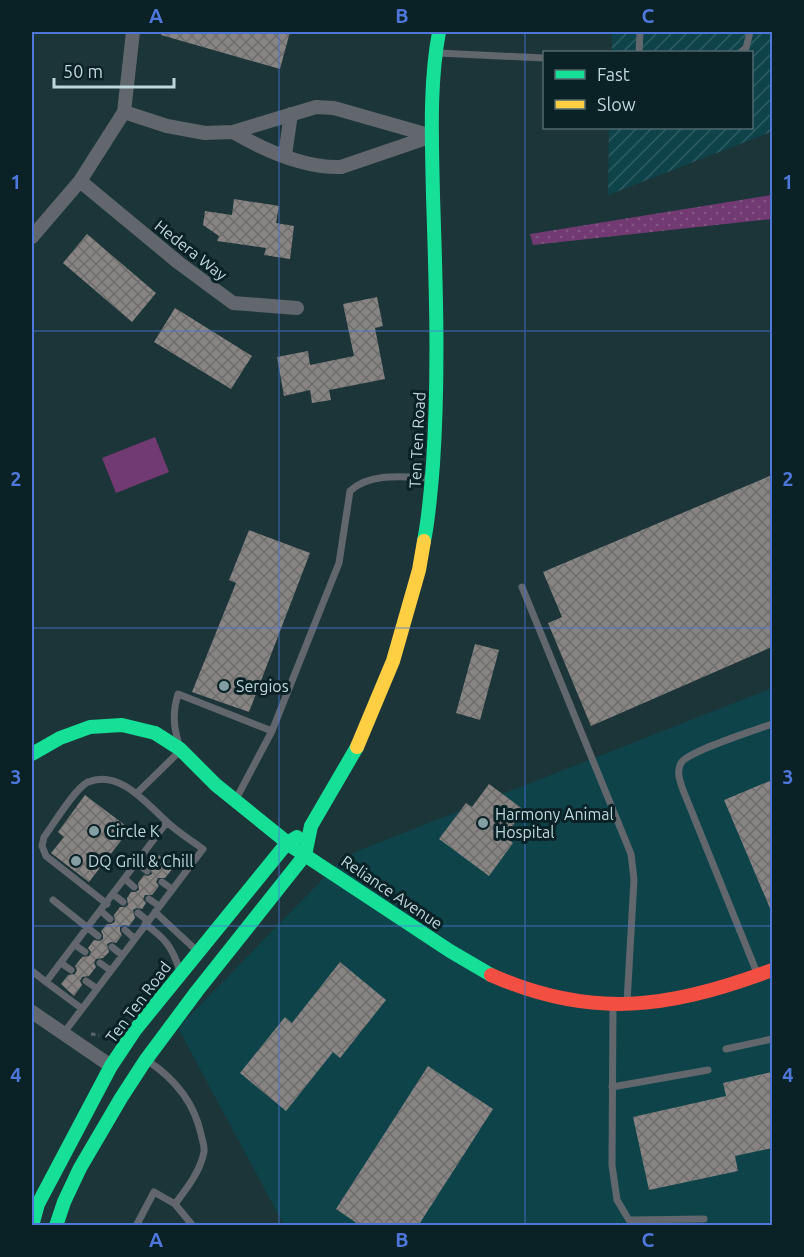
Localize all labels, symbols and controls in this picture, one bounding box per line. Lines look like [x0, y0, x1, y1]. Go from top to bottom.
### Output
text: A [149, 4, 163, 27]
text: B [395, 4, 409, 27]
text: C [642, 4, 655, 27]
scale bar [54, 51, 174, 89]
legend [543, 51, 753, 129]
text: 50 m [63, 61, 103, 81]
text: Fast [597, 64, 630, 84]
text: Slow [597, 94, 636, 114]
text: 1 [10, 170, 22, 193]
text: 1 [782, 170, 794, 193]
street label: Hedera Way [151, 216, 231, 284]
street label: Ten Ten Road [405, 391, 429, 489]
text: 2 [10, 467, 22, 490]
text: 2 [782, 467, 794, 490]
place label: Sergios [236, 677, 289, 695]
marker: Sergios [217, 679, 231, 693]
text: 3 [10, 765, 22, 788]
text: 3 [782, 765, 794, 788]
place label: Harmony Animal Hospital [495, 805, 614, 841]
marker: Harmony Animal Hospital [476, 816, 490, 830]
place label: Circle K [106, 822, 160, 840]
marker: Circle K [87, 824, 101, 838]
place label: DQ Grill & Chill [88, 852, 193, 870]
street label: Reliance Avenue [338, 852, 446, 932]
marker: DQ Grill & Chill [69, 854, 83, 868]
street label: Ten Ten Road [102, 958, 174, 1046]
text: 4 [10, 1063, 22, 1086]
text: 4 [782, 1063, 794, 1086]
text: A [149, 1228, 163, 1251]
text: B [395, 1228, 409, 1251]
text: C [642, 1228, 655, 1251]

